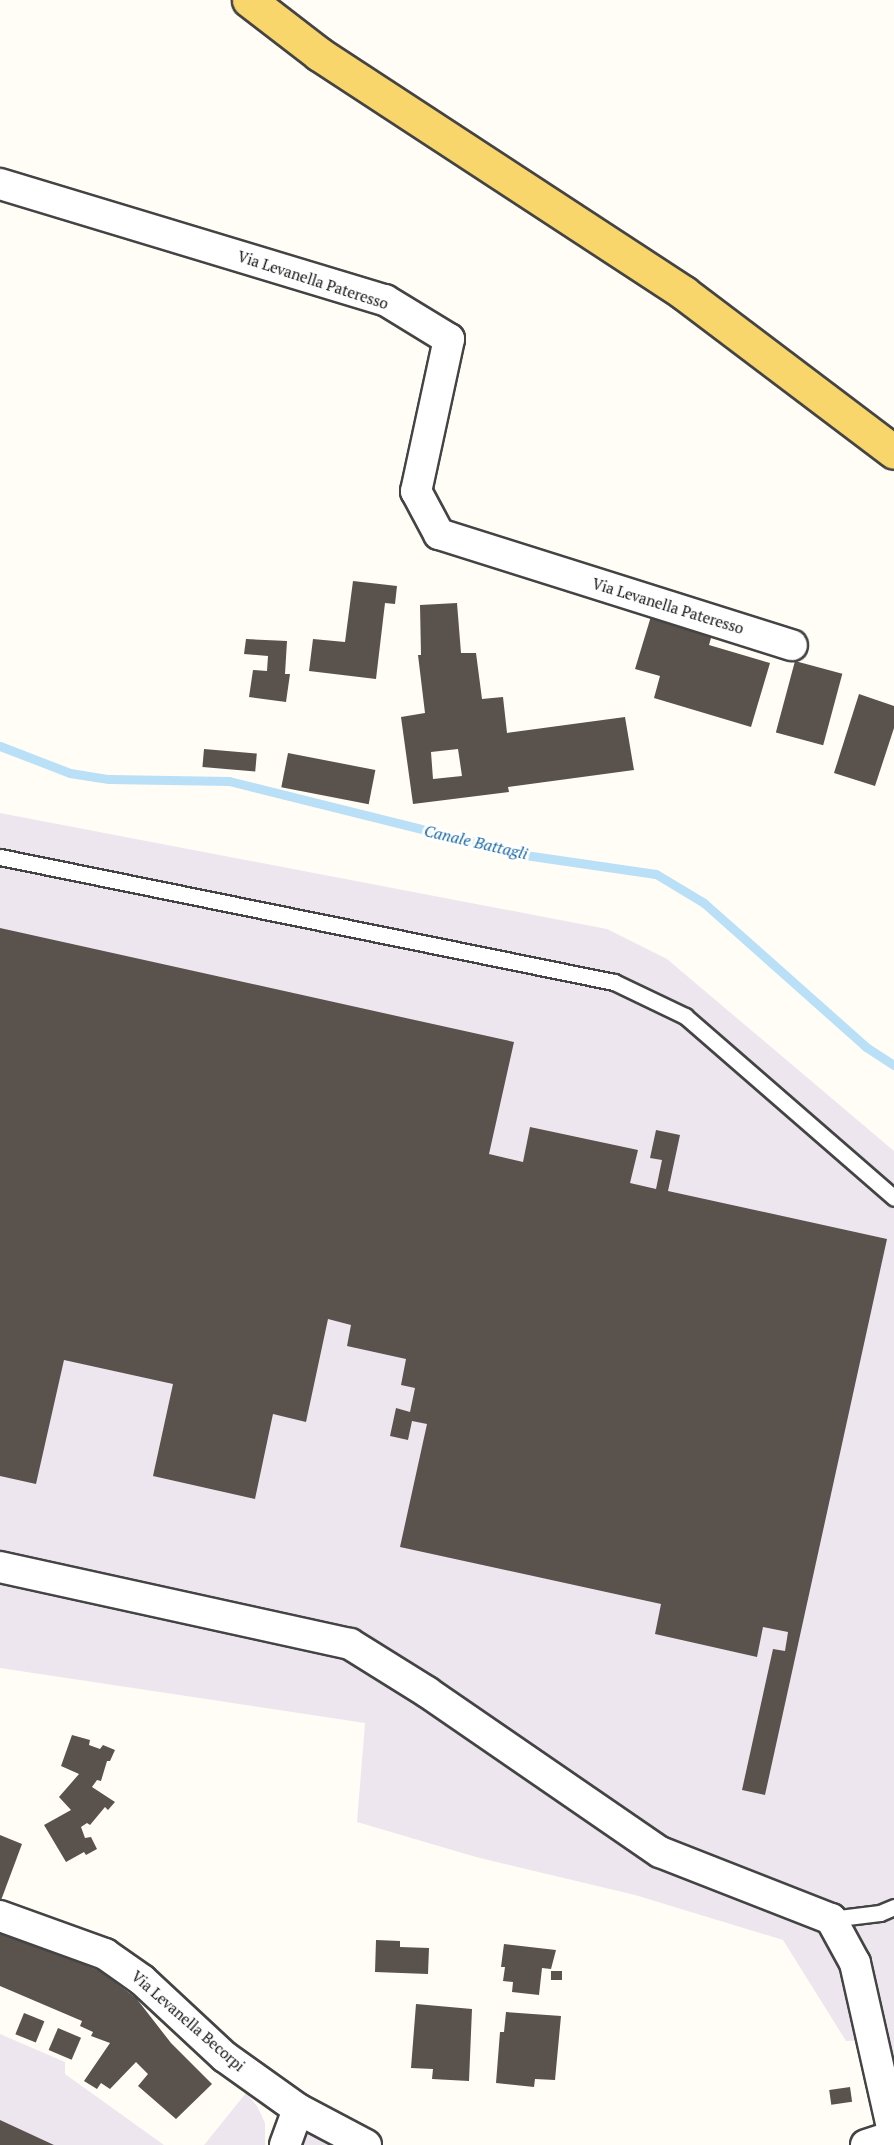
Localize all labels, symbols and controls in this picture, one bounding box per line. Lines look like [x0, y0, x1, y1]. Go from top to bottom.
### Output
street label: Via Levanella Pateresso [235, 247, 391, 313]
street label: Via Levanella Pateresso [590, 574, 746, 638]
water label: Canale Battagli [422, 821, 530, 863]
street label: Via Levanella Becorpi [128, 1967, 248, 2075]

